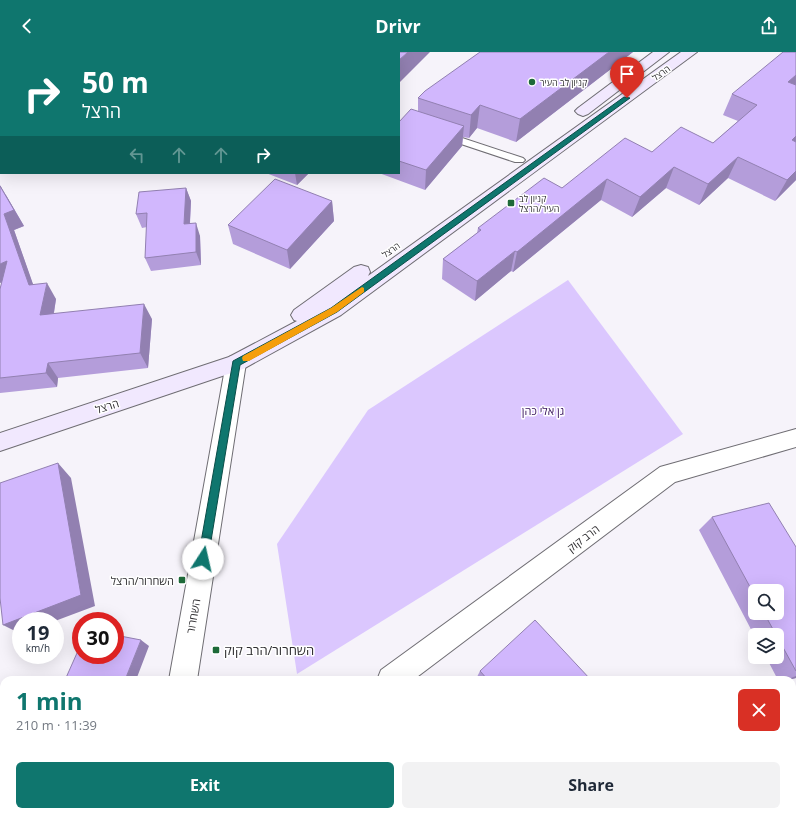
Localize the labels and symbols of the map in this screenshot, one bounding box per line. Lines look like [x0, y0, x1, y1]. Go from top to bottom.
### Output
pin [610, 57, 644, 98]
street label: הרצל [649, 62, 673, 84]
place label: קניון לב העיר [540, 76, 588, 89]
marker: קניון לב העיר [527, 77, 537, 87]
place label: קניון לב העיר/הרצל [519, 192, 559, 215]
marker: קניון לב העיר/הרצל [506, 198, 516, 208]
street label: הרצל [379, 239, 403, 261]
street label: הרצל [93, 395, 121, 417]
park label: גן אלי כהן [522, 403, 564, 418]
street label: הרב קוק [564, 521, 602, 555]
position arrow [182, 538, 224, 580]
place label: השחרור/הרצל [111, 573, 174, 588]
marker: השחרור/הרצל [177, 575, 187, 585]
street label: השחרור [183, 597, 203, 635]
speed limit sign: 30 [72, 612, 124, 664]
place label: השחרור/הרב קוק [224, 641, 314, 659]
marker: השחרור/הרב קוק [211, 645, 221, 655]

